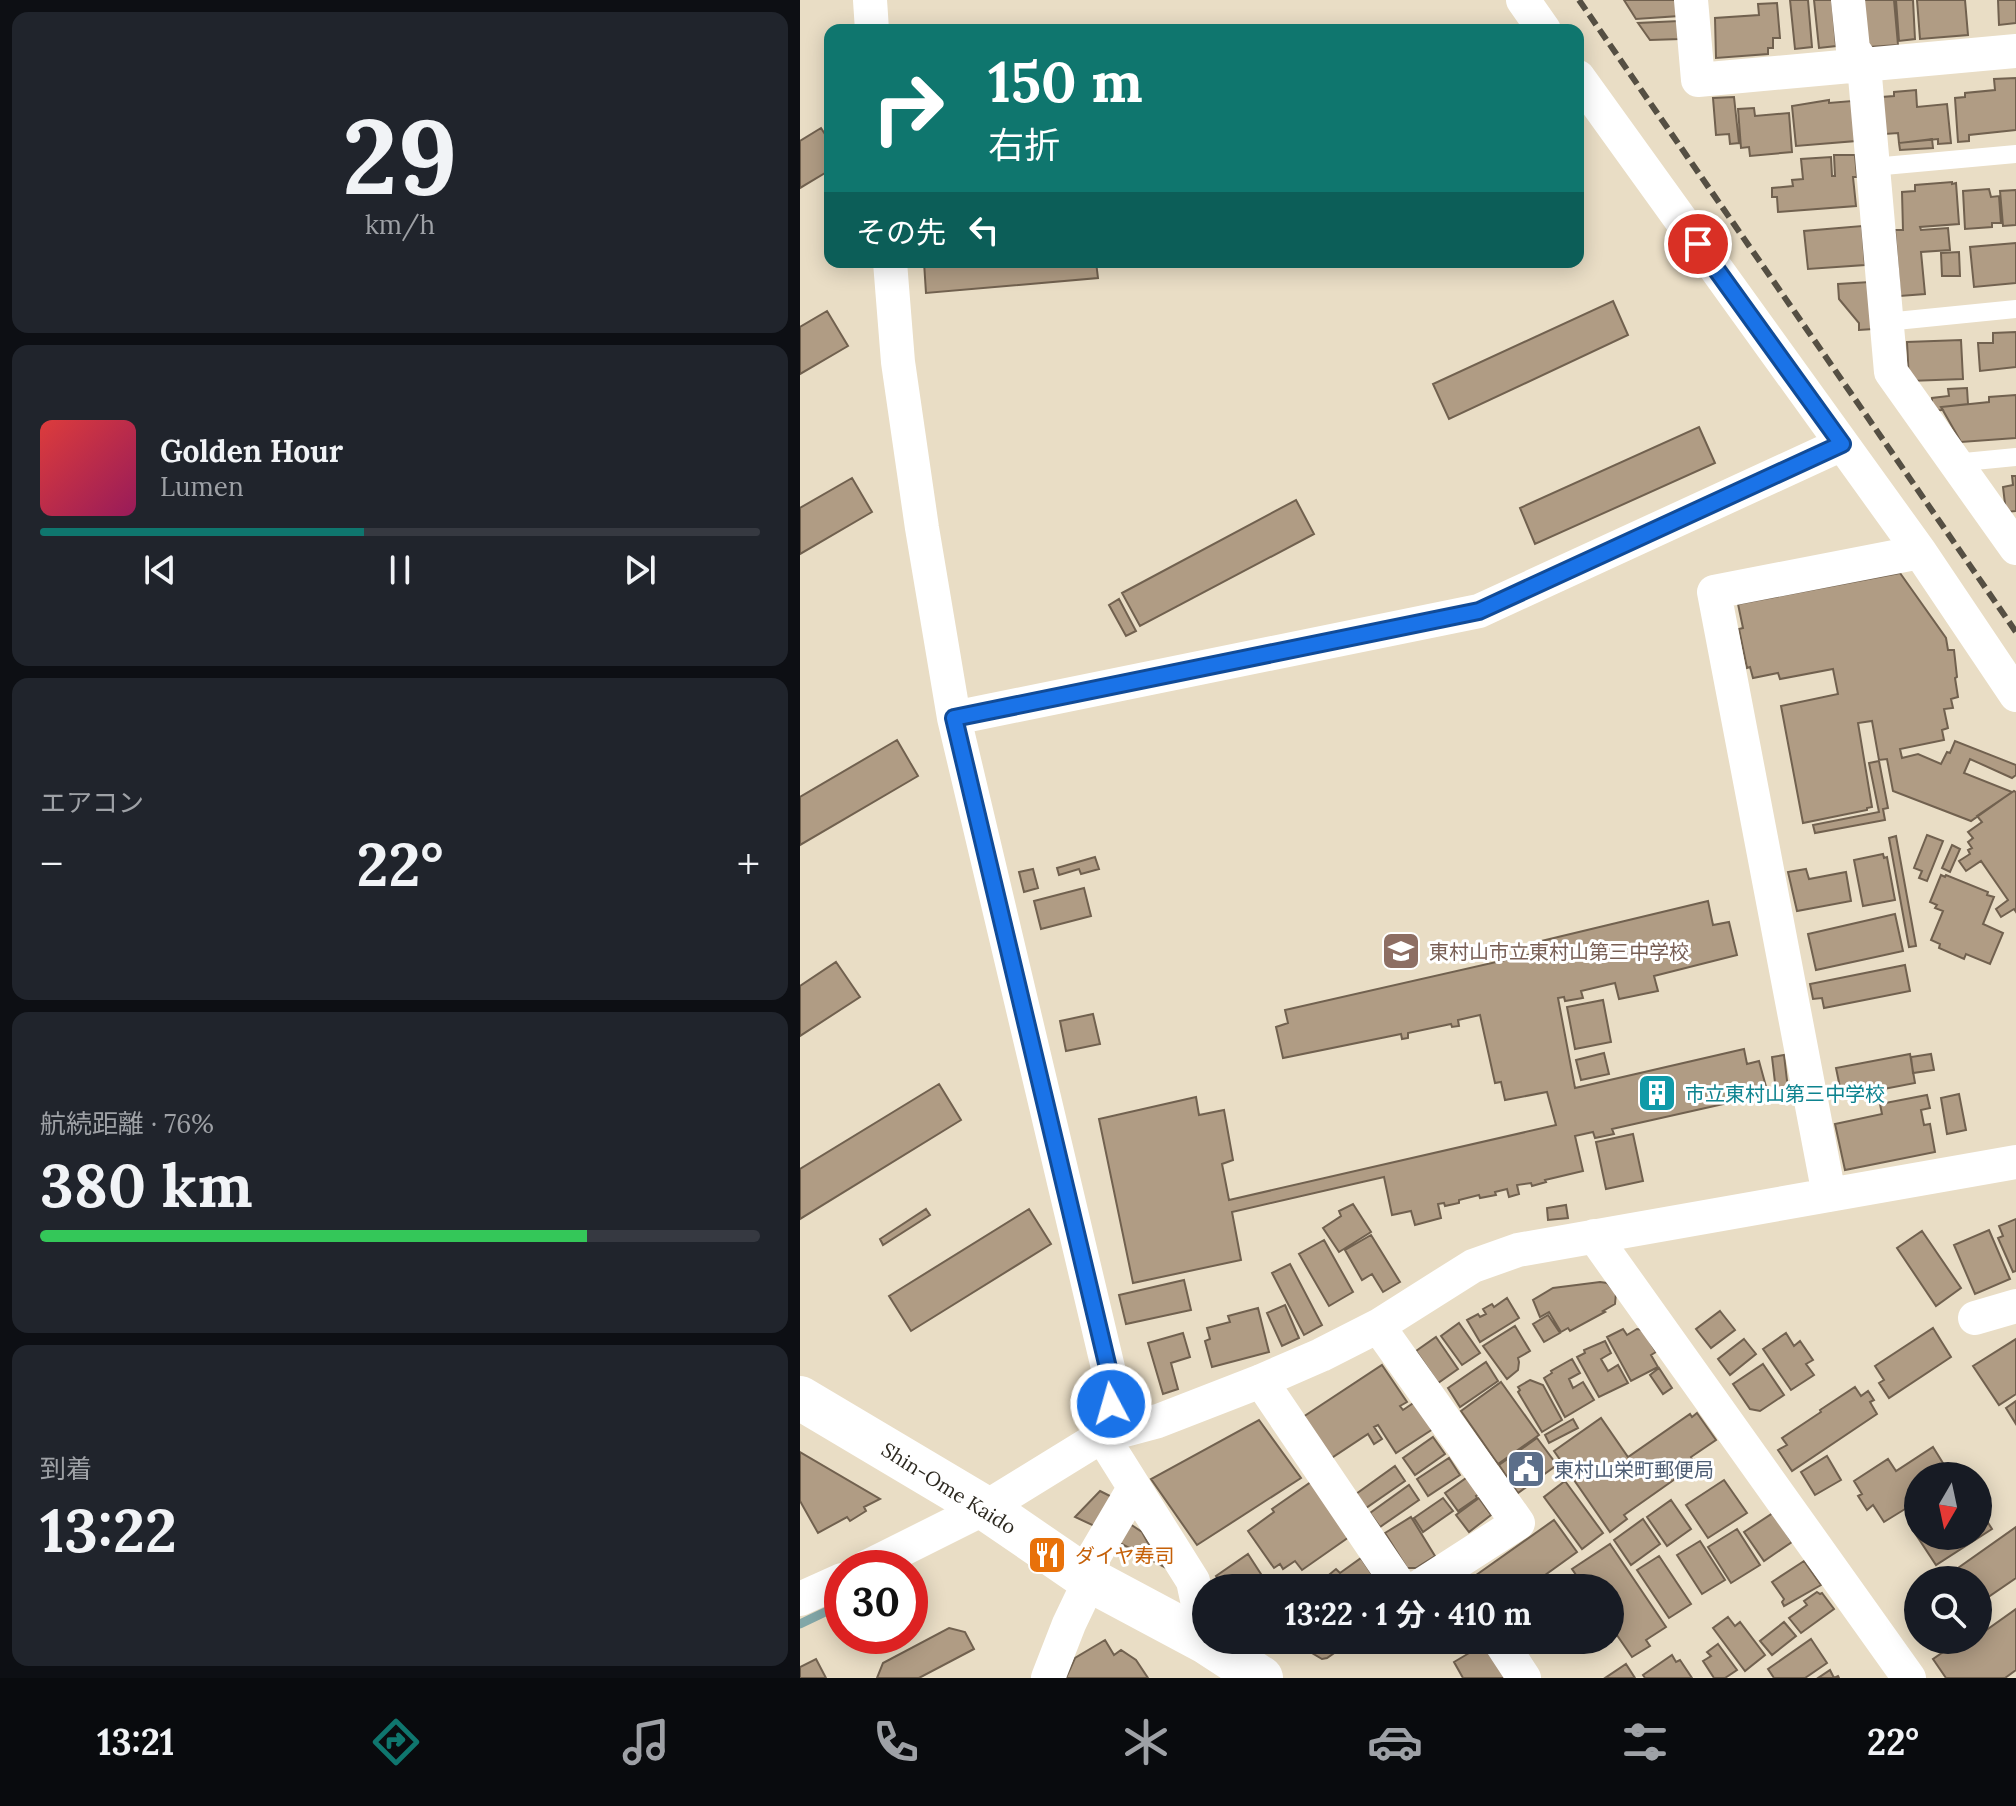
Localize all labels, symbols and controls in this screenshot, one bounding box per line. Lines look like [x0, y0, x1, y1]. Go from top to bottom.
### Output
text: 150 m [988, 46, 1143, 117]
icon: right [856, 56, 960, 160]
text: 29 [342, 89, 458, 222]
text: 右折 [988, 122, 1060, 168]
text: km/h [365, 208, 435, 241]
icon: left [962, 208, 1006, 252]
pin [1664, 210, 1732, 278]
text: その先 [856, 213, 946, 251]
icon: arrive [1676, 222, 1720, 266]
text: Golden Hour [160, 432, 343, 470]
text: Lumen [160, 470, 244, 503]
icon: previous [138, 548, 182, 592]
icon: pause [378, 548, 422, 592]
icon: next [618, 548, 662, 592]
text: エアコン [40, 786, 144, 819]
text: 22° [357, 826, 443, 902]
text: − [40, 836, 63, 892]
text: + [737, 836, 760, 892]
school or university icon: 東村山市立東村山第三中学校 [1380, 930, 1422, 972]
place label: 東村山市立東村山第三中学校 [1429, 939, 1689, 964]
building icon: 市立東村山第三中学校 [1636, 1072, 1678, 1114]
place label: 市立東村山第三中学校 [1685, 1081, 1885, 1106]
text: 航続距離 · 76% [40, 1107, 214, 1140]
text: 380 km [40, 1147, 253, 1223]
position arrow [1069, 1362, 1153, 1446]
street label: Shin-Ome Kaido [877, 1437, 1021, 1539]
public building icon: 東村山栄町郵便局 [1505, 1448, 1547, 1490]
text: 到着 [40, 1452, 92, 1485]
place label: 東村山栄町郵便局 [1554, 1457, 1714, 1482]
north arrow [1904, 1462, 1992, 1550]
map controls [1904, 1462, 1992, 1654]
text: 13:22 [40, 1492, 177, 1568]
restaurant icon: ダイヤ寿司 [1026, 1534, 1068, 1576]
place label: ダイヤ寿司 [1075, 1543, 1174, 1568]
speed limit sign: 30 [824, 1550, 928, 1654]
button: search [1904, 1566, 1992, 1654]
text: 13:22 · 1 分 · 410 m [1285, 1595, 1531, 1633]
icon: directions [368, 1714, 424, 1770]
icon: music [618, 1714, 674, 1770]
icon: phone [868, 1714, 924, 1770]
icon: climate [1118, 1714, 1174, 1770]
icon: car [1367, 1714, 1423, 1770]
icon: filters [1617, 1714, 1673, 1770]
text: 13:21 [97, 1719, 174, 1765]
text: 22° [1867, 1719, 1919, 1765]

